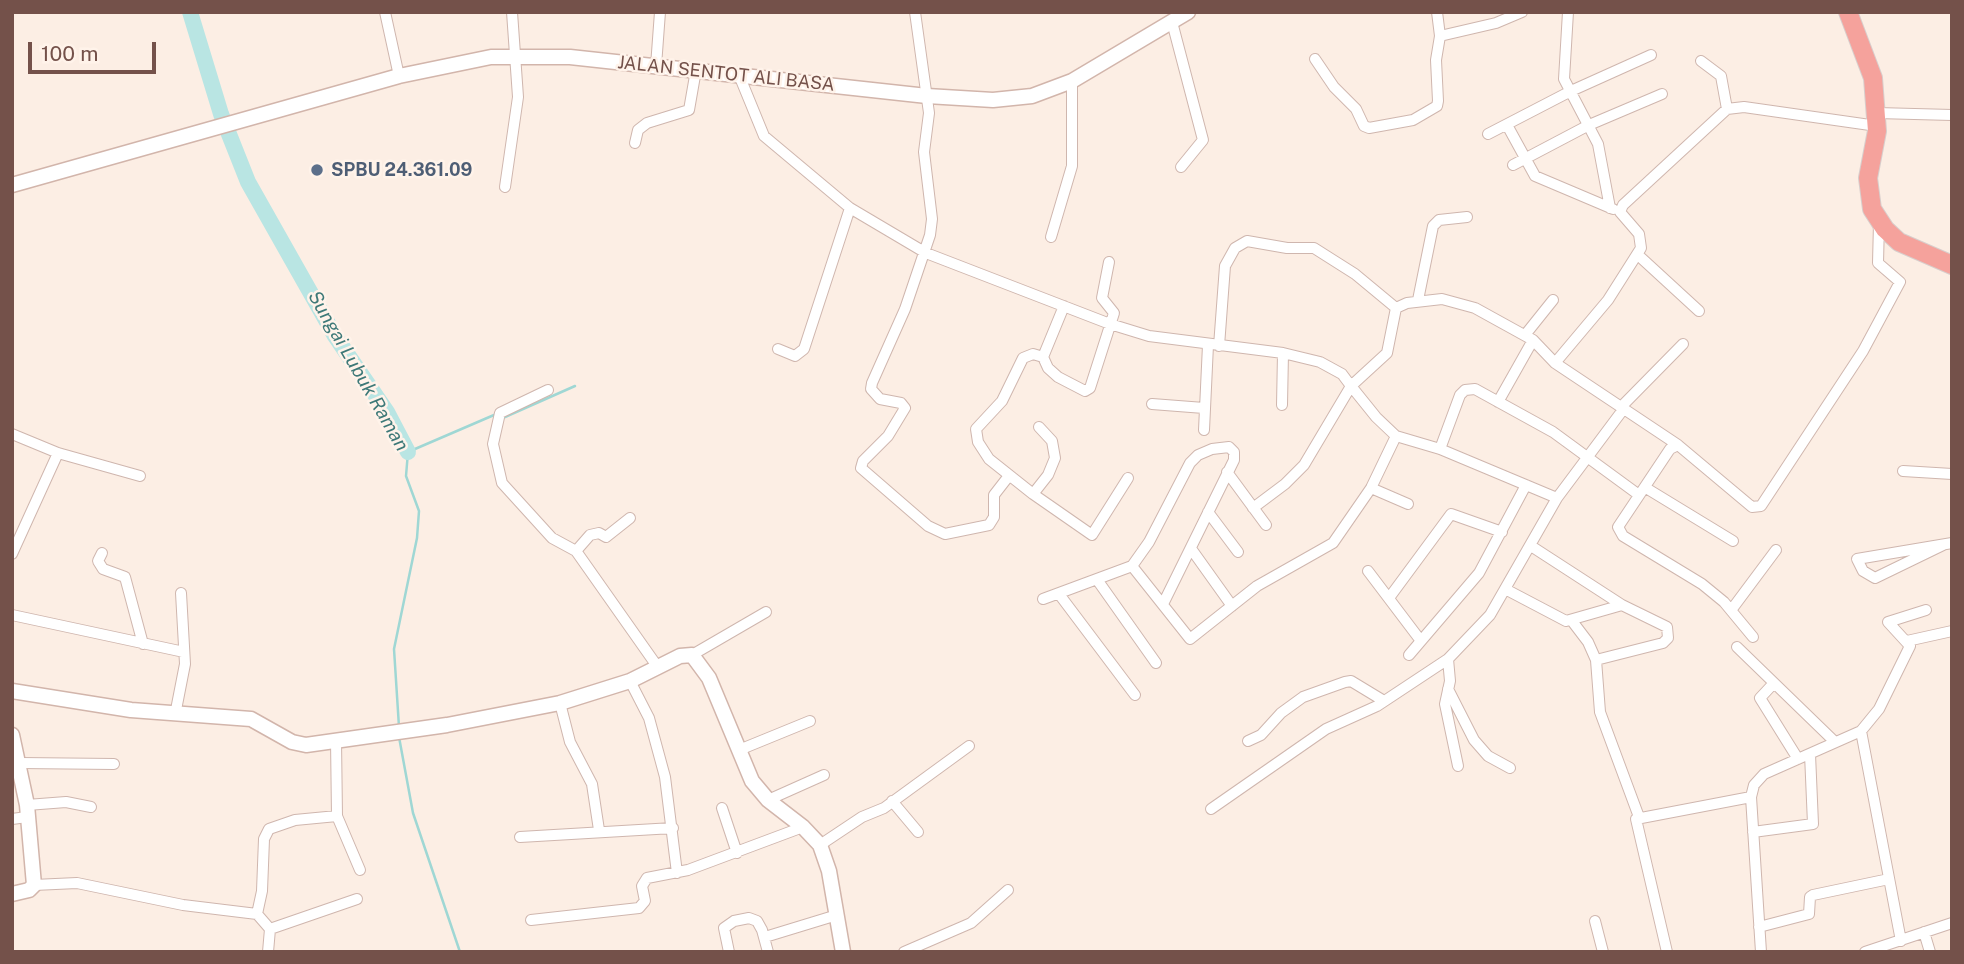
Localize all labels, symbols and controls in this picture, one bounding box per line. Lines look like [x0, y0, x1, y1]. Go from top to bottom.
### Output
scale bar [32, 28, 159, 72]
text: 100 m [41, 41, 98, 66]
street label: JALAN SENTOT ALI BASA [616, 52, 836, 96]
place label: SPBU 24.361.09 [331, 159, 472, 181]
marker: SPBU 24.361.09 [309, 162, 325, 178]
water label: Sungai Lubuk Raman [303, 287, 413, 455]

